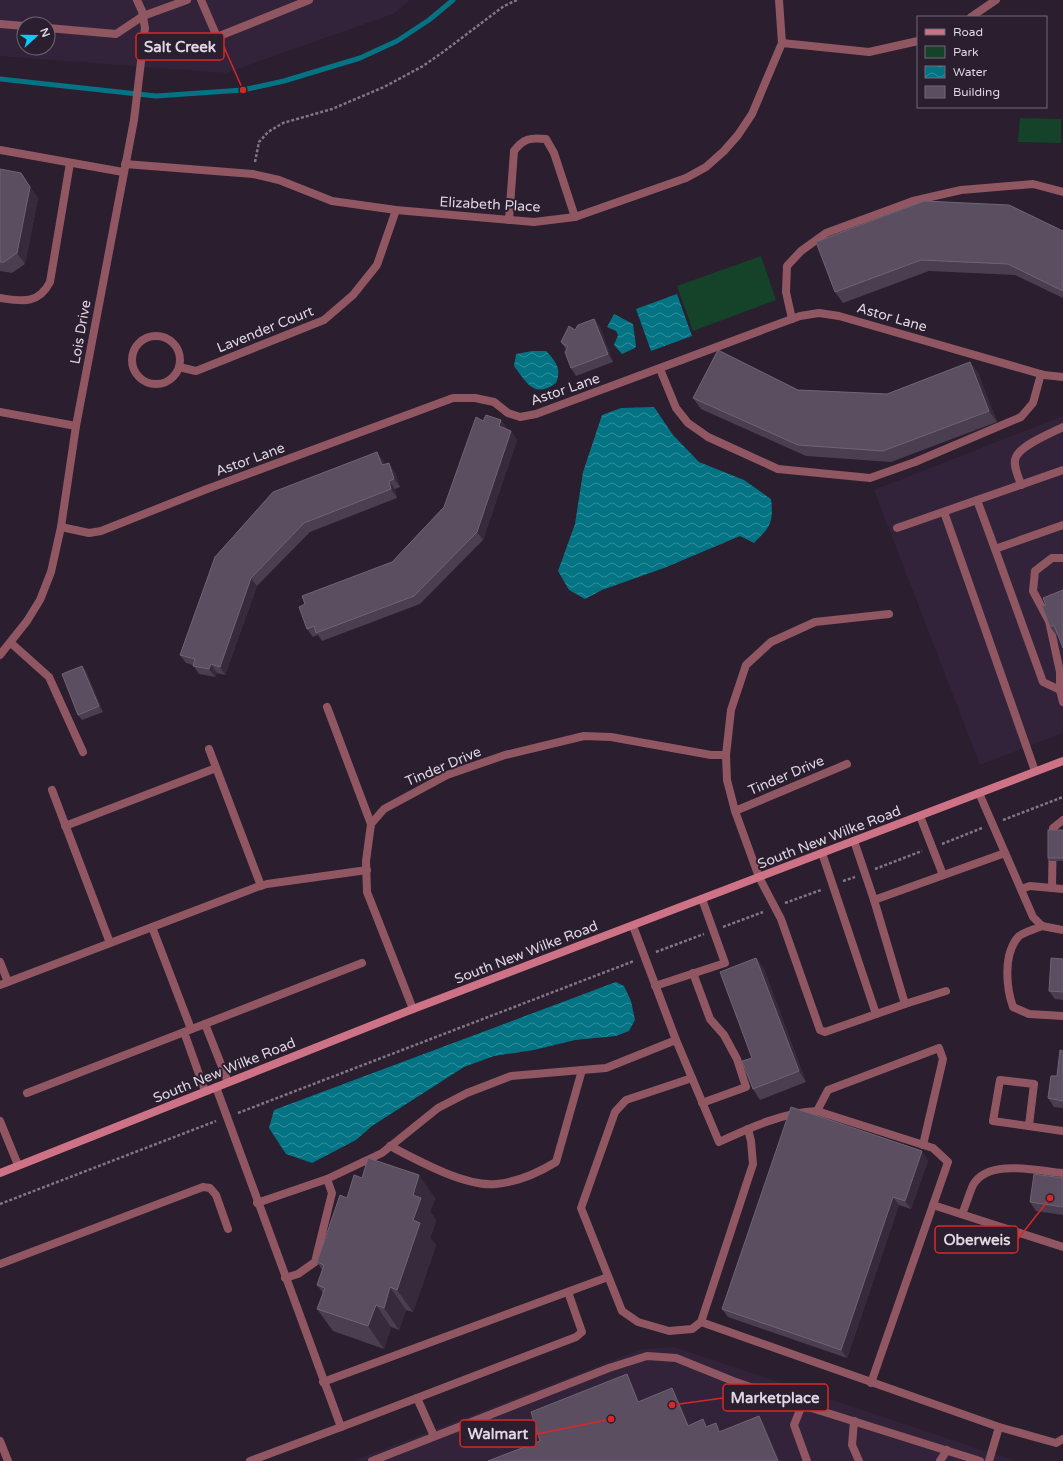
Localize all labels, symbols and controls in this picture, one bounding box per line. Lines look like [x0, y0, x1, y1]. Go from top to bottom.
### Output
north arrow [16, 16, 56, 56]
legend [917, 16, 1047, 108]
text: Road [953, 25, 983, 39]
text: N [37, 26, 53, 39]
callout: Salt Creek [136, 33, 224, 60]
text: Salt Creek [144, 38, 216, 56]
text: Park [953, 45, 979, 59]
text: Water [953, 65, 988, 79]
text: Building [953, 85, 1000, 99]
street label: Elizabeth Place [439, 193, 541, 216]
street label: Lois Drive [66, 299, 95, 366]
street label: Astor Lane [855, 299, 929, 336]
street label: Lavender Court [214, 302, 317, 357]
street label: Astor Lane [528, 370, 602, 409]
street label: Astor Lane [213, 439, 287, 480]
street label: Tinder Drive [403, 743, 484, 790]
street label: Tinder Drive [746, 752, 827, 799]
street label: South New Wilke Road [755, 802, 903, 873]
street label: South New Wilke Road [452, 917, 600, 988]
street label: South New Wilke Road [151, 1034, 298, 1107]
callout: Oberweis [935, 1226, 1018, 1253]
text: Oberweis [944, 1231, 1010, 1249]
callout: Marketplace [723, 1384, 828, 1411]
text: Marketplace [731, 1389, 820, 1408]
callout: Walmart [460, 1420, 536, 1447]
text: Walmart [468, 1425, 528, 1443]

